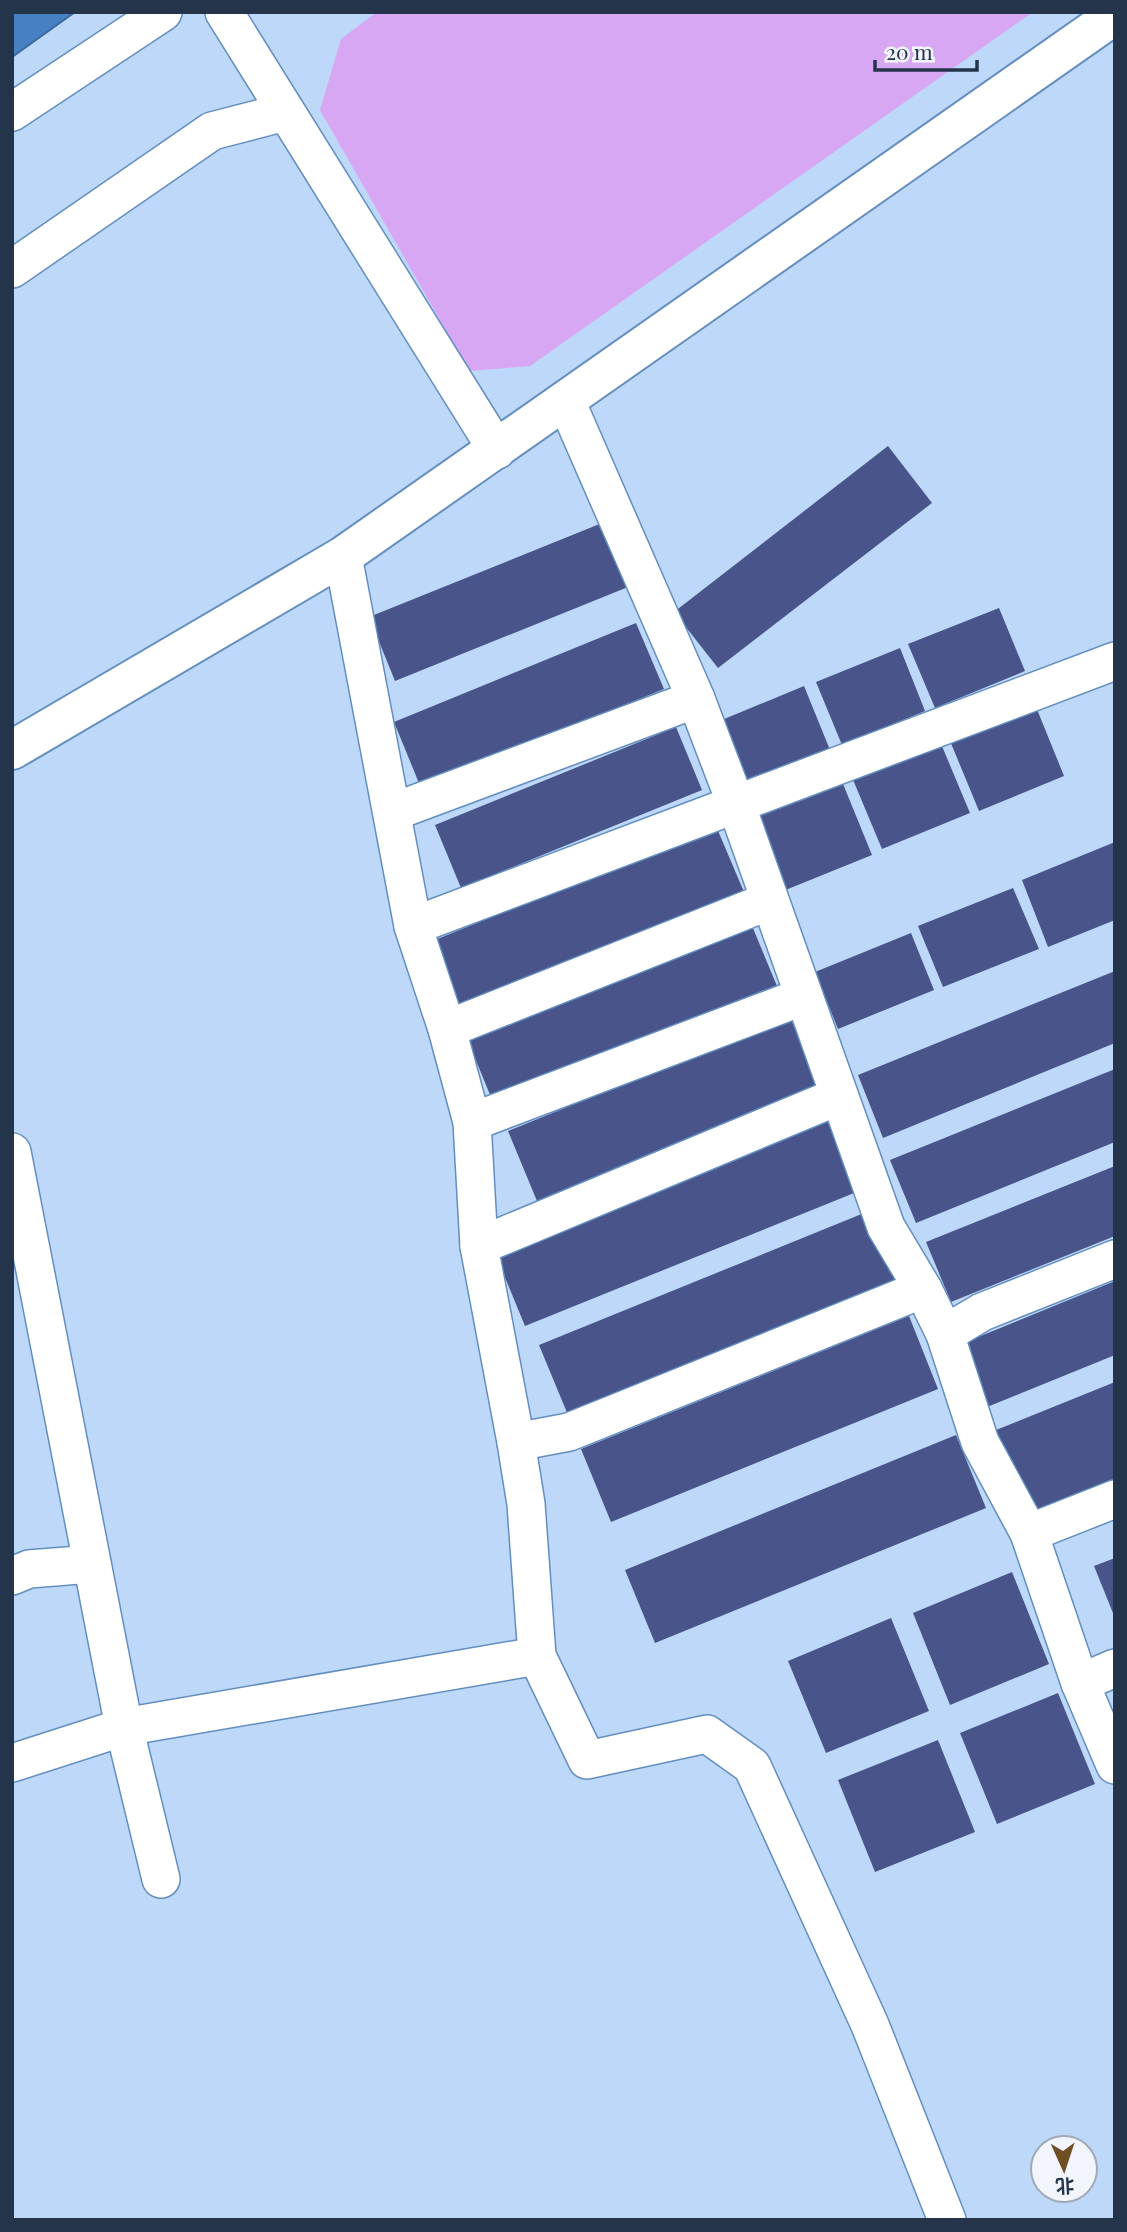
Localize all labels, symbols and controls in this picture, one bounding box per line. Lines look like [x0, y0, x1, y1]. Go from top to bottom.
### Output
scale bar [875, 28, 976, 72]
text: 20 m [886, 37, 933, 65]
north arrow [1029, 2134, 1099, 2204]
text: 北 [1055, 2173, 1075, 2200]

